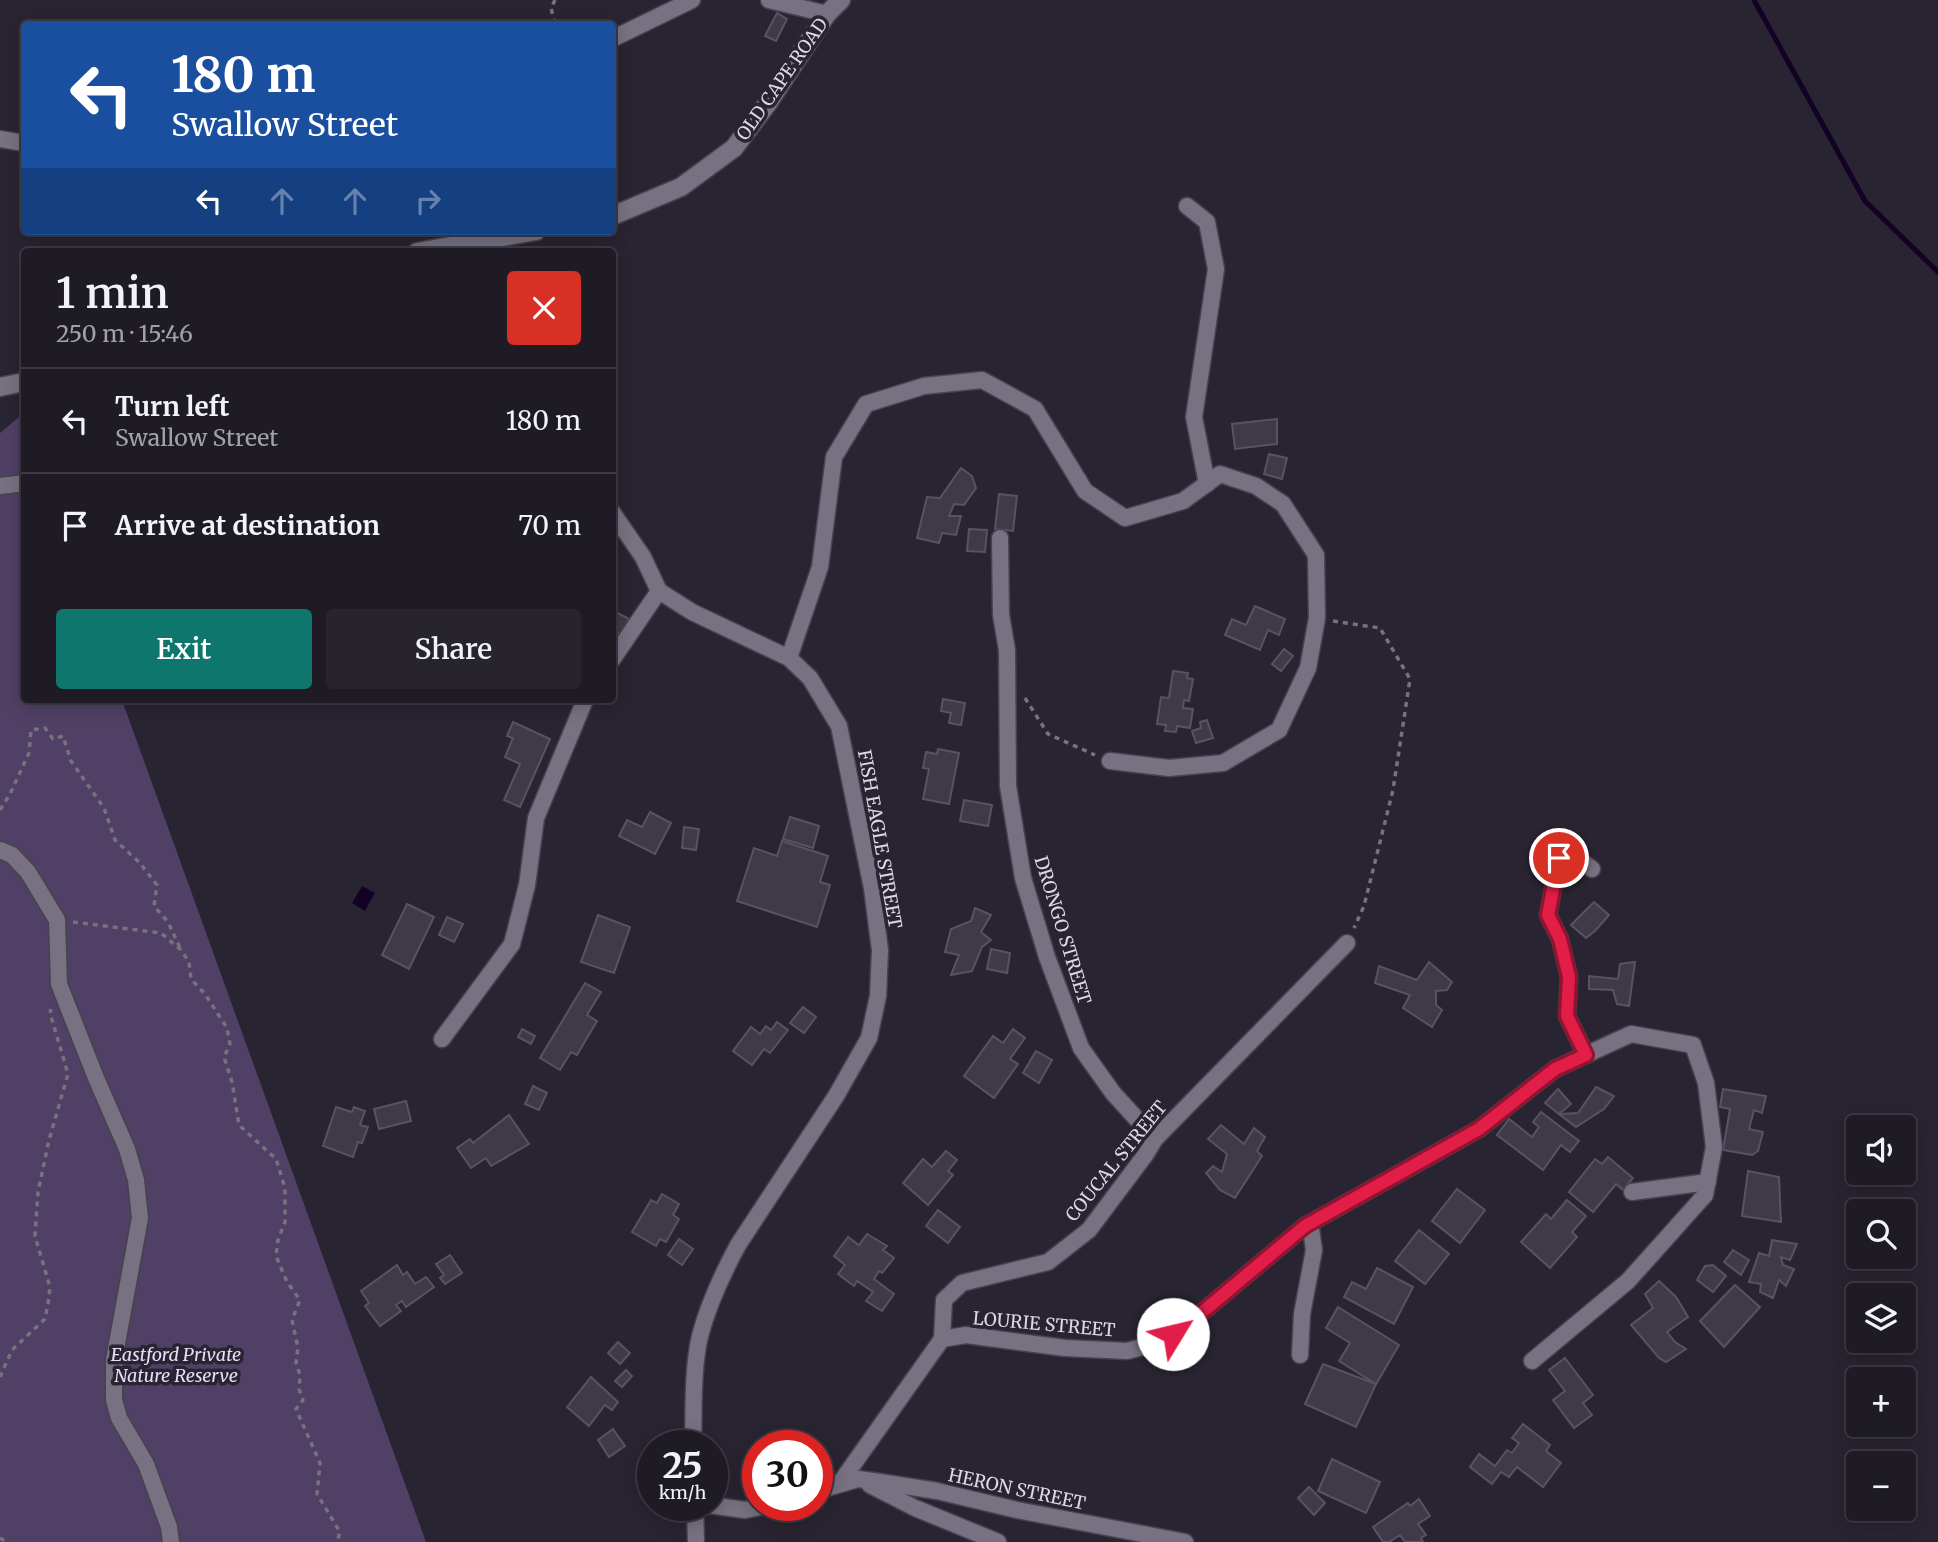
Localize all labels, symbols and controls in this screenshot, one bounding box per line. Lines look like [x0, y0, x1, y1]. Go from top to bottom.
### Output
street label: OLD CAPE ROAD [731, 13, 833, 145]
text: 180 m [171, 44, 316, 105]
icon: left [56, 49, 147, 140]
text: Swallow Street [171, 105, 398, 145]
icon: left [190, 182, 228, 220]
icon: ahead [263, 182, 301, 220]
icon: ahead [336, 182, 374, 220]
icon: right [409, 182, 447, 220]
text: 1 min [56, 267, 169, 319]
button: close [507, 271, 581, 345]
text: 250 m · 15:46 [56, 319, 193, 348]
text: Turn left [115, 390, 229, 423]
icon: left [56, 402, 94, 440]
text: 180 m [506, 404, 581, 437]
text: Swallow Street [115, 423, 278, 452]
icon: arrive [56, 507, 94, 545]
text: Arrive at destination [115, 509, 380, 542]
text: 70 m [518, 509, 581, 542]
button: Exit [56, 609, 312, 689]
button: Share [326, 609, 581, 689]
street label: FISH EAGLE STREET [853, 748, 907, 931]
pin [1529, 828, 1589, 888]
icon: arrive [1540, 839, 1578, 877]
street label: DRONGO STREET [1030, 853, 1097, 1007]
street label: COUCAL STREET [1060, 1096, 1172, 1226]
map controls [1846, 1115, 1916, 1521]
button: sound [1846, 1115, 1916, 1185]
button: search [1846, 1199, 1916, 1269]
button: layers [1846, 1283, 1916, 1353]
position arrow [1136, 1297, 1210, 1371]
street label: LOURIE STREET [972, 1306, 1117, 1342]
park label: Eastford Private Nature Reserve [111, 1343, 241, 1387]
button: + [1846, 1367, 1916, 1437]
speed limit sign: 30 [742, 1430, 833, 1521]
text: 25 [662, 1444, 703, 1488]
button: − [1846, 1451, 1916, 1521]
street label: HERON STREET [946, 1463, 1088, 1515]
text: km/h [659, 1481, 706, 1504]

